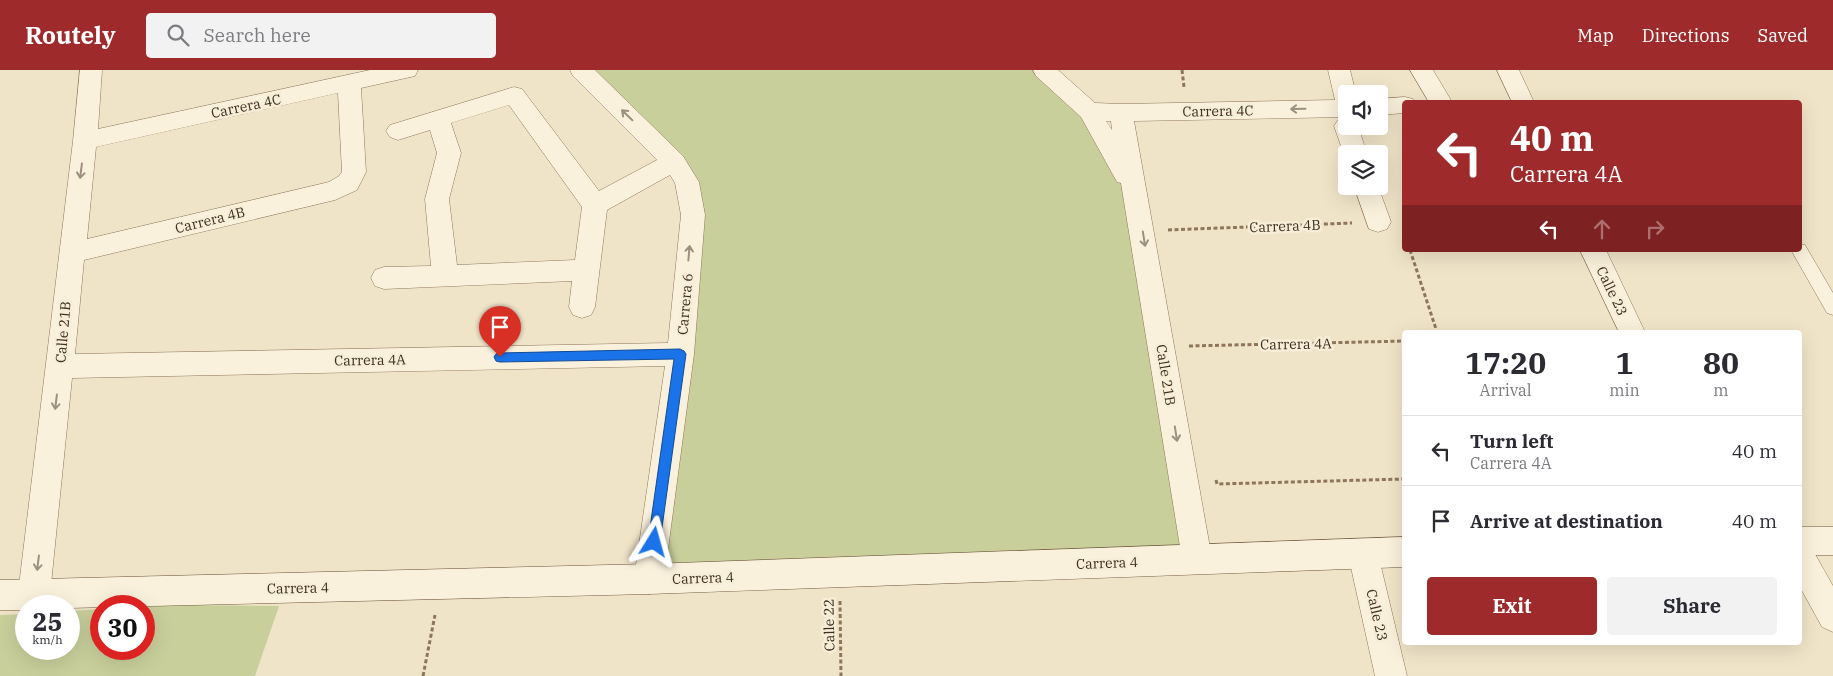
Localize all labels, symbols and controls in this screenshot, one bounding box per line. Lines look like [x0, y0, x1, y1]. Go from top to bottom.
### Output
search box [146, 13, 496, 58]
text: Routely [25, 19, 116, 51]
icon: search [164, 21, 192, 49]
text: Search here [204, 23, 311, 47]
text: Map [1577, 24, 1614, 47]
text: Directions [1642, 24, 1730, 47]
text: Saved [1758, 24, 1808, 47]
map controls [1338, 85, 1388, 195]
button: sound [1338, 85, 1388, 135]
street label: Carrera 4C [209, 90, 283, 122]
street label: Carrera 4C [1182, 101, 1254, 121]
one-way arrow [1290, 105, 1306, 114]
one-way arrow [620, 109, 633, 121]
text: 40 m [1510, 115, 1594, 161]
icon: left [1427, 120, 1492, 185]
button: layers [1338, 145, 1388, 195]
text: Carrera 4A [1510, 159, 1623, 188]
one-way arrow [76, 162, 86, 178]
street label: Carrera 4B [173, 203, 247, 237]
icon: left [1535, 215, 1563, 243]
icon: ahead [1588, 215, 1616, 243]
icon: right [1641, 215, 1669, 243]
street label: Carrera 4B [1249, 216, 1321, 236]
one-way arrow [1139, 231, 1149, 247]
one-way arrow [684, 245, 694, 261]
street label: Calle 23 [1592, 263, 1632, 319]
street label: Carrera 6 [673, 272, 697, 336]
street label: Calle 21B [51, 300, 75, 364]
pin [479, 306, 521, 357]
icon: arrive [486, 313, 514, 341]
street label: Carrera 4A [1260, 334, 1332, 354]
street label: Calle 21B [1152, 343, 1180, 407]
text: 17:20 [1465, 343, 1546, 382]
text: 1 [1616, 343, 1634, 382]
text: 80 [1703, 343, 1739, 382]
street label: Carrera 4A [334, 350, 406, 370]
text: Arrival [1480, 380, 1532, 400]
text: min [1609, 380, 1640, 400]
text: m [1713, 380, 1729, 400]
one-way arrow [51, 394, 61, 410]
one-way arrow [1171, 426, 1181, 442]
text: Turn left [1470, 429, 1553, 453]
icon: left [1427, 437, 1455, 465]
text: 40 m [1732, 439, 1777, 463]
text: Carrera 4A [1470, 453, 1552, 473]
icon: arrive [1427, 507, 1455, 535]
text: Arrive at destination [1470, 509, 1663, 533]
text: 40 m [1732, 509, 1777, 533]
position arrow [627, 515, 679, 567]
street label: Carrera 4 [1076, 553, 1138, 573]
one-way arrow [33, 555, 43, 571]
street label: Carrera 4 [672, 568, 734, 588]
button: Exit [1427, 577, 1597, 635]
button: Share [1607, 577, 1777, 635]
street label: Carrera 4 [267, 578, 329, 598]
street label: Calle 23 [1362, 587, 1392, 643]
speed limit sign: 30 [90, 595, 155, 660]
street label: Calle 22 [820, 599, 838, 651]
text: 25 [32, 605, 63, 638]
text: km/h [32, 632, 63, 647]

